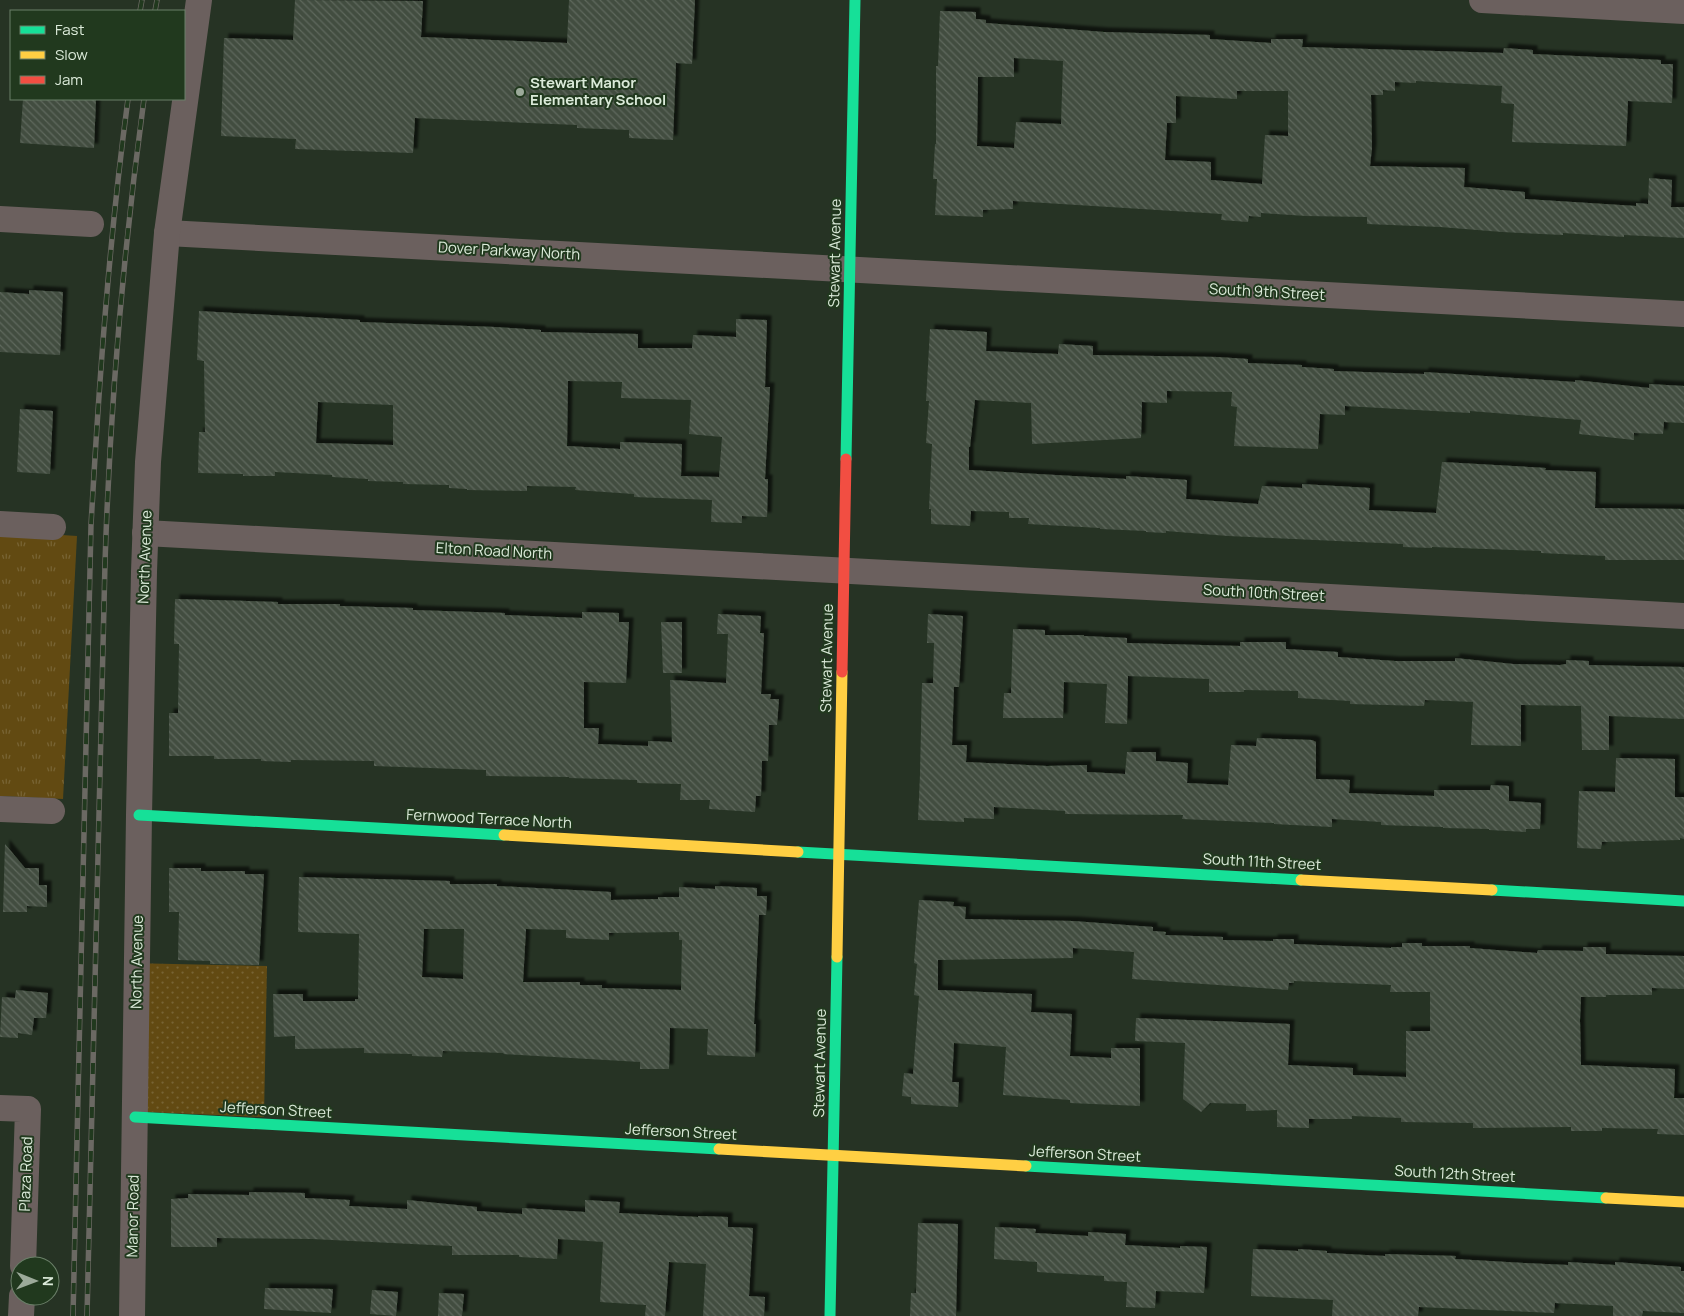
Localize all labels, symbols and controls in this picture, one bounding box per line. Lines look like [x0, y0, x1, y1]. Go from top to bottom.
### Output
legend [10, 10, 185, 100]
text: Fast [55, 19, 84, 40]
text: Slow [55, 44, 88, 65]
text: Jam [55, 69, 83, 90]
place label: Stewart Manor Elementary School [530, 72, 666, 110]
marker: Stewart Manor Elementary School [514, 86, 526, 98]
street label: Stewart Avenue [823, 198, 846, 307]
street label: Dover Parkway North [437, 236, 581, 265]
street label: South 9th Street [1208, 278, 1326, 305]
street label: North Avenue [132, 510, 157, 604]
street label: Elton Road North [435, 537, 553, 564]
street label: South 10th Street [1203, 579, 1325, 606]
street label: Stewart Avenue [815, 603, 838, 712]
street label: Fernwood Terrace North [406, 804, 573, 833]
street label: South 11th Street [1202, 848, 1322, 875]
street label: North Avenue [125, 915, 148, 1009]
street label: Stewart Avenue [808, 1008, 831, 1117]
street label: Jefferson Street [220, 1096, 332, 1123]
street label: Jefferson Street [625, 1118, 737, 1145]
street label: Plaza Road [14, 1136, 37, 1212]
street label: Jefferson Street [1029, 1140, 1141, 1167]
street label: South 12th Street [1394, 1160, 1516, 1187]
street label: Manor Road [121, 1174, 144, 1257]
north arrow [10, 1256, 60, 1306]
text: N [39, 1276, 58, 1286]

